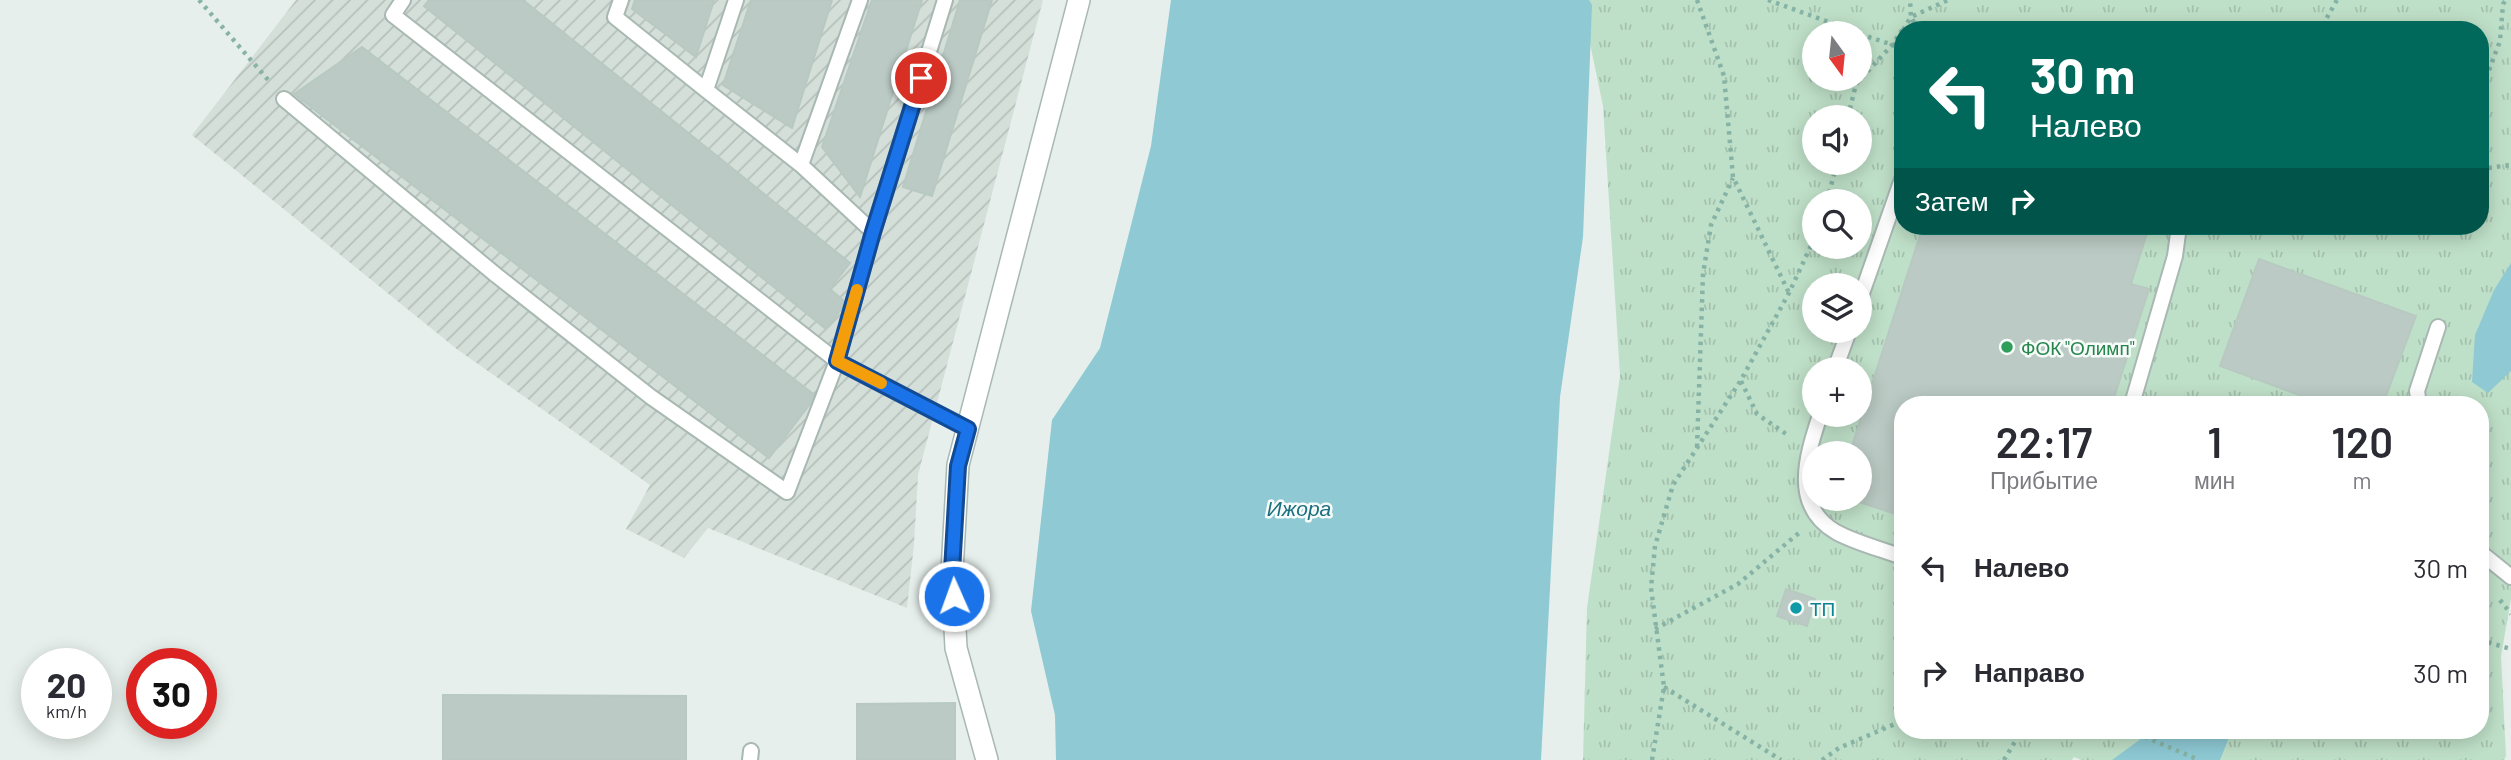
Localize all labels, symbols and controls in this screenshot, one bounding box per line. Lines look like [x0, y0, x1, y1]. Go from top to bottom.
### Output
north arrow [1802, 21, 1872, 91]
map controls [1802, 21, 1872, 511]
text: 30 m [2030, 45, 2135, 104]
pin [891, 48, 951, 108]
icon: left [1915, 49, 2006, 140]
icon: arrive [902, 59, 940, 97]
button: sound [1802, 105, 1872, 175]
text: Налево [2030, 105, 2142, 143]
icon: right [2003, 182, 2041, 220]
text: Затем [1915, 185, 1989, 216]
button: search [1802, 189, 1872, 259]
button: layers [1802, 273, 1872, 343]
place label: ФОК "Олимп" [2021, 336, 2135, 359]
marker: ФОК "Олимп" [1999, 339, 2015, 355]
button: + [1802, 357, 1872, 427]
text: 22:17 [1996, 416, 2092, 466]
text: 1 [2207, 416, 2222, 466]
text: 120 [2331, 416, 2393, 466]
button: − [1802, 441, 1872, 511]
text: Прибытие [1990, 466, 2098, 494]
text: мин [2194, 466, 2235, 494]
text: m [2353, 466, 2372, 494]
water label: Ижора [1267, 495, 1331, 520]
icon: left [1915, 549, 1953, 587]
text: Налево [1974, 551, 2069, 582]
text: 30 m [2413, 552, 2468, 583]
position arrow [917, 559, 991, 633]
place label: ТП [1810, 597, 1835, 620]
marker: ТП [1788, 600, 1804, 616]
speed limit sign: 30 [126, 648, 217, 739]
icon: right [1915, 654, 1953, 692]
text: Направо [1974, 656, 2085, 687]
text: 30 m [2413, 657, 2468, 688]
text: 20 [47, 663, 86, 705]
text: km/h [46, 700, 87, 722]

